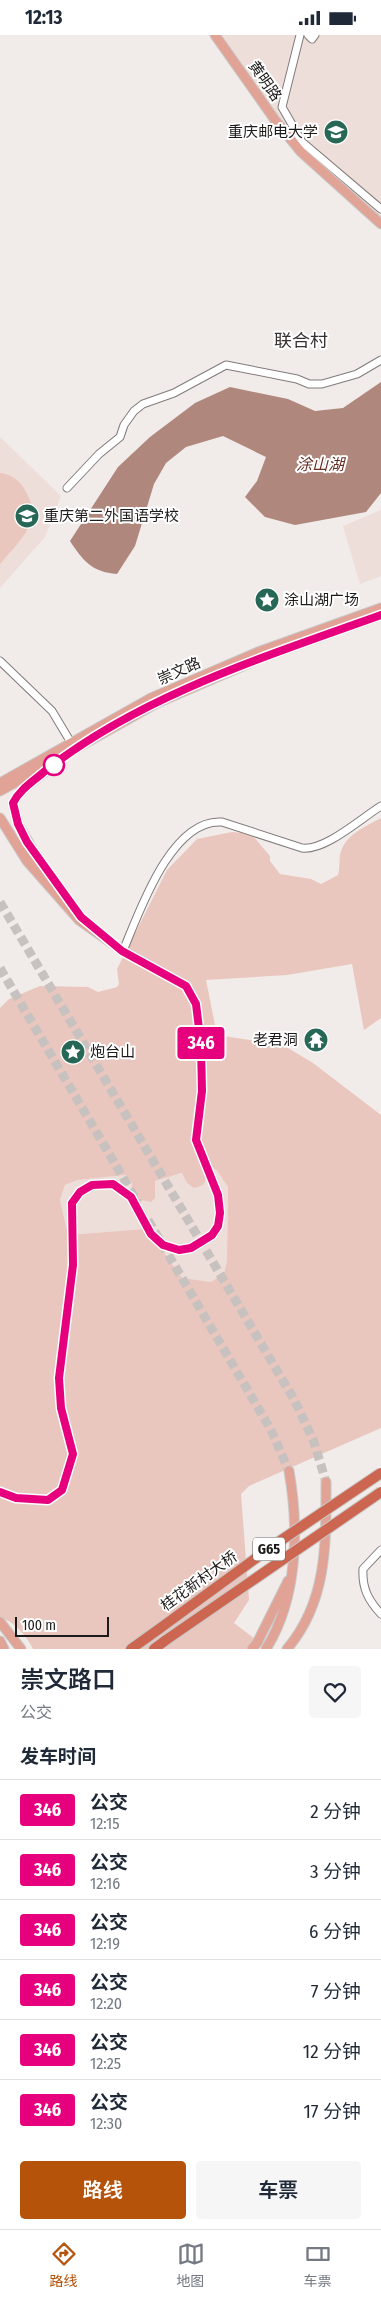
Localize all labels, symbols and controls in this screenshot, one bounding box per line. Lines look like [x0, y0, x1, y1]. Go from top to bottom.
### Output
text: 12:13 [25, 6, 63, 29]
street label: 黄明路 [245, 57, 285, 105]
school or university icon: 重庆邮电大学 [323, 119, 349, 145]
place label: 重庆邮电大学 [228, 123, 318, 141]
district label: 联合村 [274, 330, 328, 352]
water label: 涂山湖 [296, 455, 347, 474]
school or university icon: 重庆第二外国语学校 [14, 503, 40, 529]
place label: 重庆第二外国语学校 [44, 507, 179, 525]
place icon: 涂山湖广场 [254, 587, 280, 613]
place label: 涂山湖广场 [284, 591, 359, 609]
street label: 崇文路 [155, 654, 203, 688]
unlabelled marker [43, 754, 65, 776]
line badge: 346 [172, 1027, 230, 1059]
temple icon: 老君洞 [303, 1027, 329, 1053]
place label: 老君洞 [253, 1031, 298, 1049]
text: 346 [187, 1032, 215, 1054]
place icon: 炮台山 [60, 1039, 86, 1065]
place label: 炮台山 [90, 1043, 135, 1061]
road number: G65 [253, 1537, 285, 1561]
street label: 桂花新村大桥 [157, 1547, 241, 1615]
scale bar [15, 1614, 109, 1637]
text: 100 m [22, 1617, 56, 1634]
text: 崇文路口 [20, 1666, 116, 1694]
button: heart [309, 1666, 361, 1718]
text: 公交 [20, 1703, 52, 1722]
text: 发车时间 [20, 1745, 96, 1768]
text: 公交 [90, 1791, 128, 1814]
text: 346 [34, 1799, 61, 1821]
text: 2 分钟 [310, 1800, 361, 1823]
text: 12:15 [90, 1814, 120, 1833]
text: 公交 [90, 1851, 128, 1874]
text: 346 [34, 1859, 61, 1881]
text: 3 分钟 [310, 1860, 361, 1883]
text: 12:16 [90, 1874, 120, 1893]
text: 公交 [90, 1911, 128, 1934]
text: 346 [34, 1919, 61, 1941]
text: 6 分钟 [309, 1920, 361, 1943]
text: 12:19 [90, 1934, 120, 1953]
text: 公交 [90, 1971, 128, 1994]
text: 346 [34, 1979, 61, 2001]
text: 7 分钟 [311, 1980, 361, 2003]
text: 12:20 [90, 1994, 122, 2013]
text: 公交 [90, 2031, 128, 2054]
text: 346 [34, 2039, 61, 2061]
text: 12 分钟 [303, 2040, 361, 2063]
text: 12:25 [90, 2054, 121, 2073]
text: 公交 [90, 2091, 128, 2114]
text: 346 [34, 2099, 61, 2121]
text: 17 分钟 [303, 2100, 361, 2123]
text: 12:30 [90, 2114, 122, 2133]
button: 路线 [20, 2161, 186, 2219]
button: 车票 [196, 2161, 361, 2219]
tab: 路线 [50, 2240, 78, 2290]
tab: 地图 [177, 2240, 205, 2290]
tab: 车票 [304, 2240, 332, 2290]

